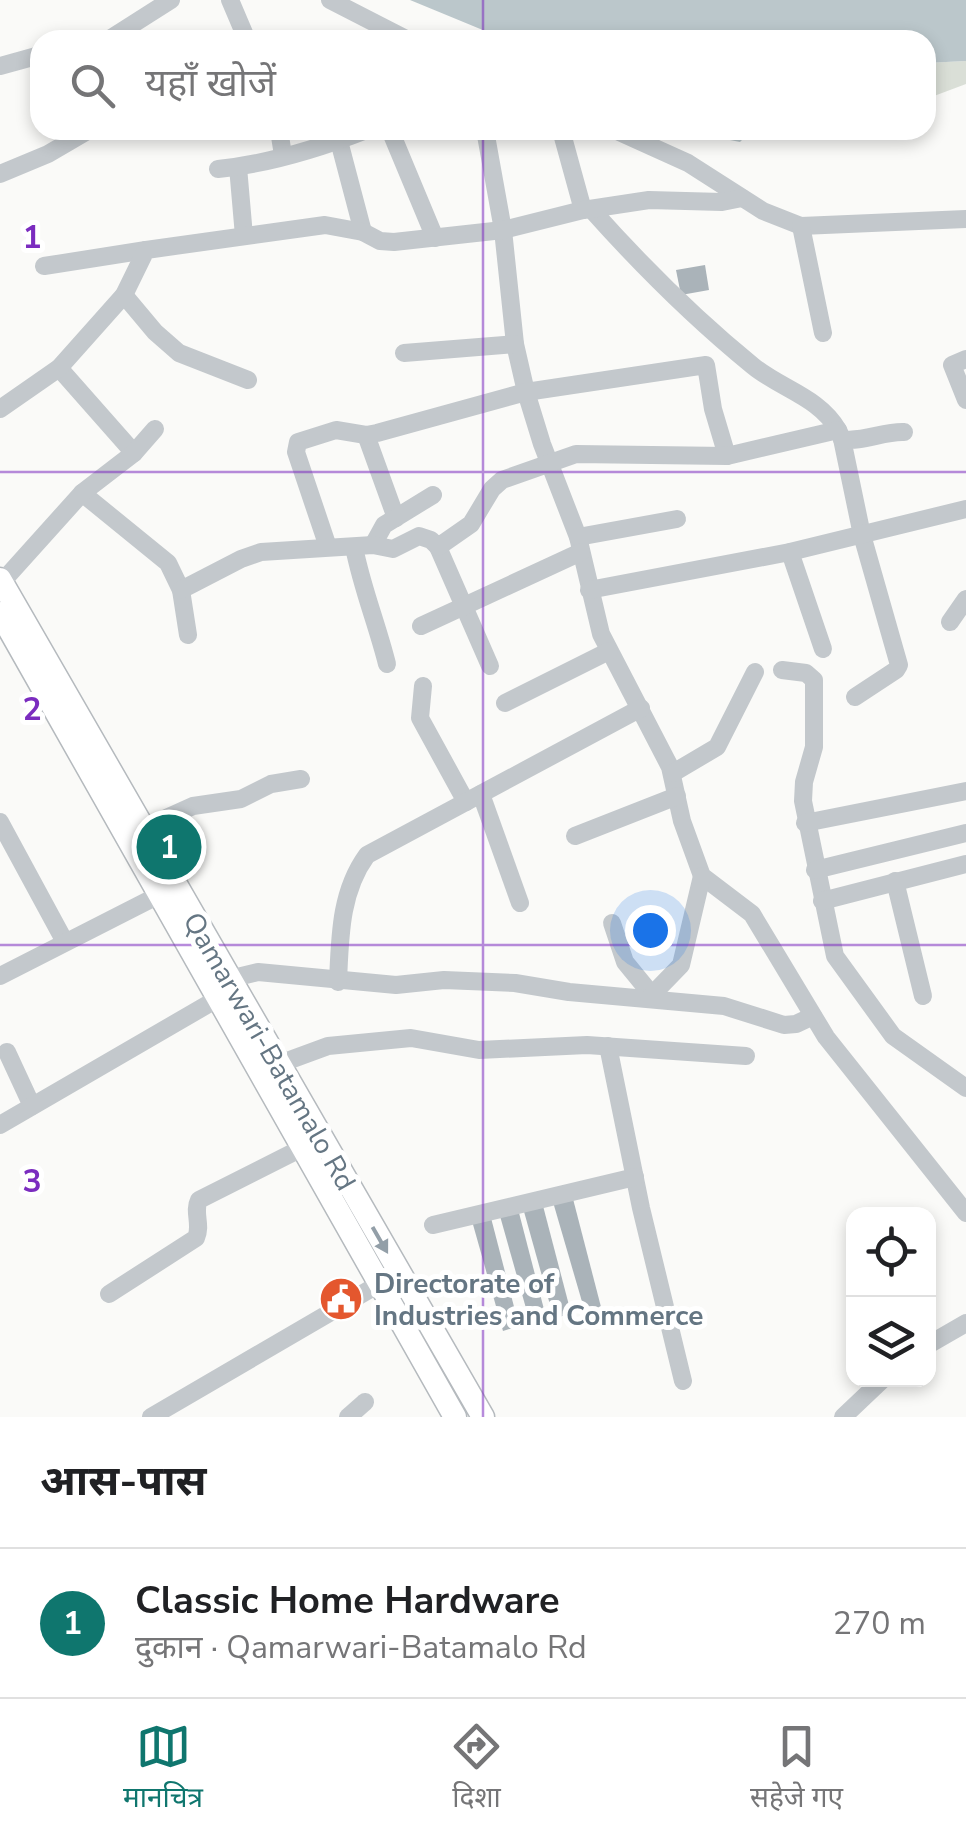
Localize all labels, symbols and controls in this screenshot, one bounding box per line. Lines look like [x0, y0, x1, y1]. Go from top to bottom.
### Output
search box [30, 30, 936, 140]
icon: search [65, 58, 120, 113]
text: यहाँ खोजें [145, 58, 276, 109]
text: 1 [22, 216, 42, 259]
text: 2 [22, 688, 42, 731]
pin: 1 [136, 810, 202, 884]
street label: Qamarwari-Batamalo Rd [174, 905, 364, 1198]
your location [625, 905, 676, 956]
text: 3 [22, 1160, 42, 1203]
map controls [846, 1207, 936, 1387]
button: locate [846, 1207, 936, 1297]
one-way arrow [371, 1226, 389, 1254]
place label: Directorate of Industries and Commerce [374, 1265, 703, 1335]
public building icon: Directorate of Industries and Commerce [318, 1276, 364, 1322]
button: layers [846, 1297, 936, 1387]
text: आस-पास [40, 1453, 207, 1510]
text: Classic Home Hardware [135, 1575, 560, 1626]
text: 1 [63, 1602, 82, 1645]
text: 270 m [833, 1602, 926, 1645]
text: दुकान · Qamarwari-Batamalo Rd [135, 1626, 587, 1669]
tab: मानचित्र [123, 1719, 203, 1818]
tab: दिशा [449, 1719, 504, 1818]
tab: सहेजे गए [750, 1719, 843, 1818]

